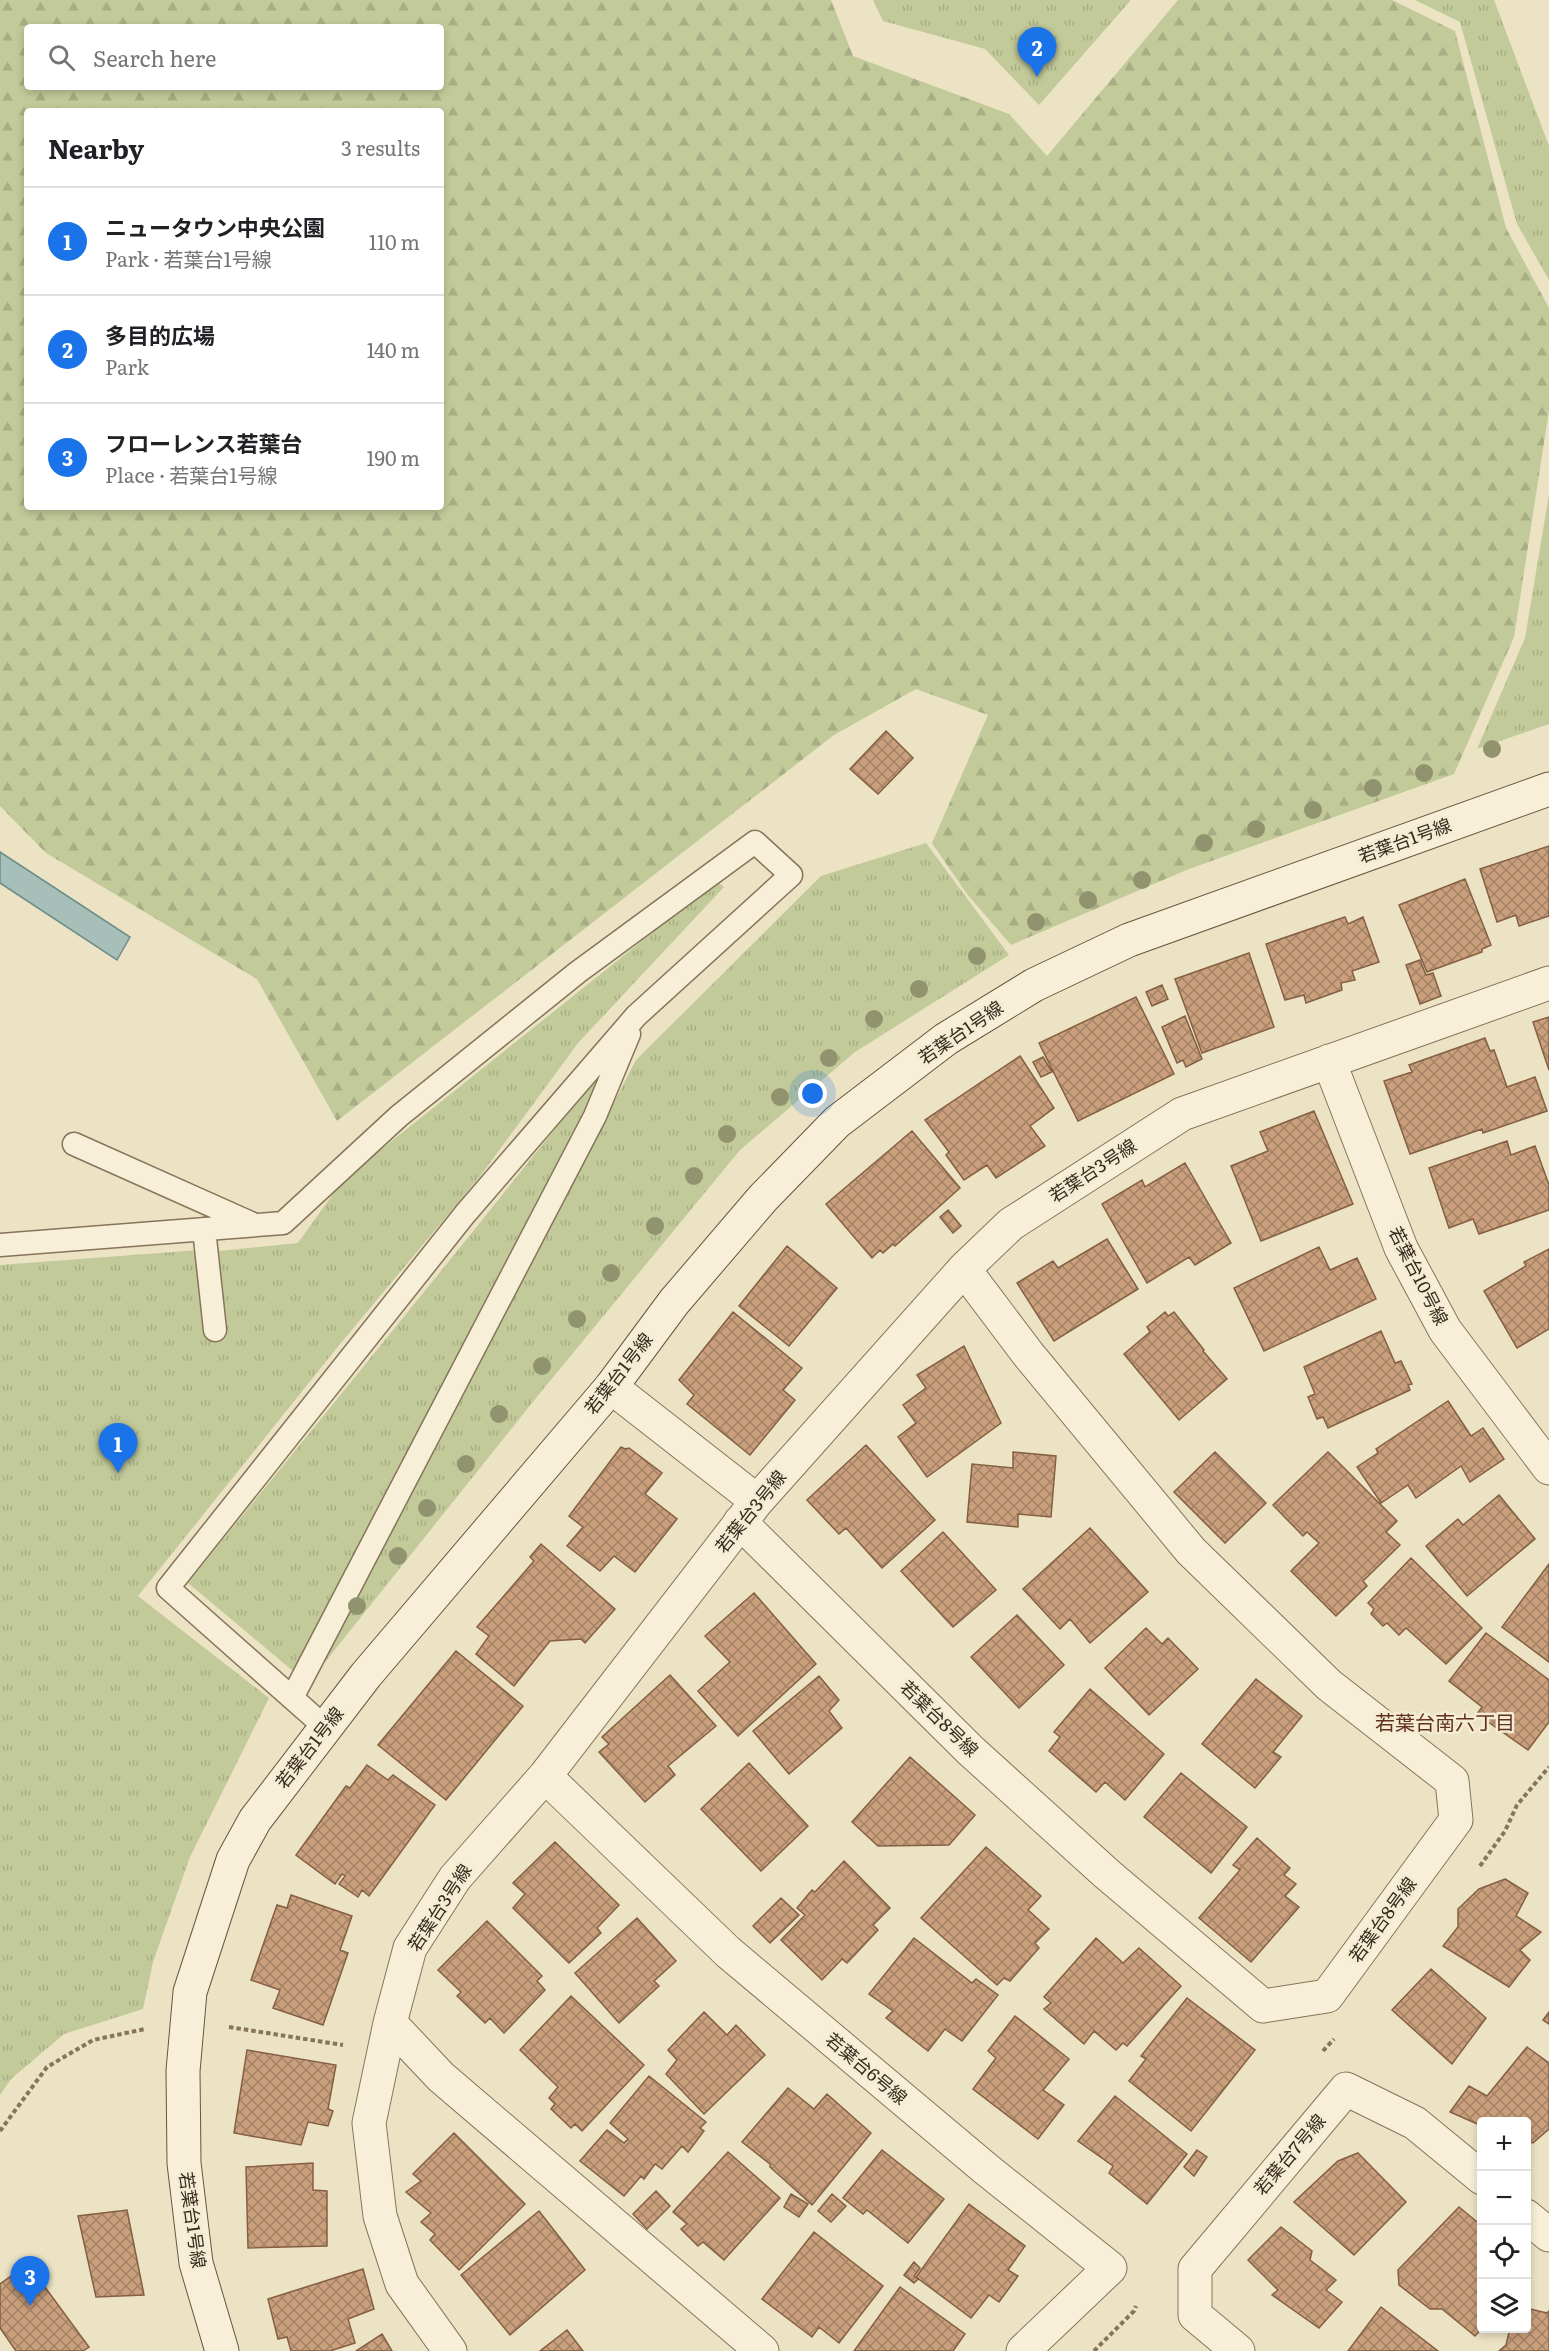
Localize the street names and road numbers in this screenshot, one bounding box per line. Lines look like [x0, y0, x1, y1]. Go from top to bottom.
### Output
street label: 若葉台1号線 [1354, 810, 1455, 869]
street label: 若葉台1号線 [912, 993, 1008, 1070]
street label: 若葉台3号線 [1043, 1131, 1141, 1208]
street label: 若葉台10号線 [1383, 1221, 1456, 1329]
street label: 若葉台1号線 [577, 1326, 658, 1420]
street label: 若葉台3号線 [708, 1464, 792, 1558]
street label: 若葉台8号線 [895, 1674, 985, 1762]
street label: 若葉台1号線 [268, 1700, 349, 1794]
street label: 若葉台3号線 [400, 1858, 477, 1956]
street label: 若葉台8号線 [1341, 1871, 1422, 1967]
street label: 若葉台6号線 [820, 2025, 914, 2110]
street label: 若葉台7号線 [1247, 2107, 1331, 2201]
street label: 若葉台1号線 [173, 2170, 214, 2270]

